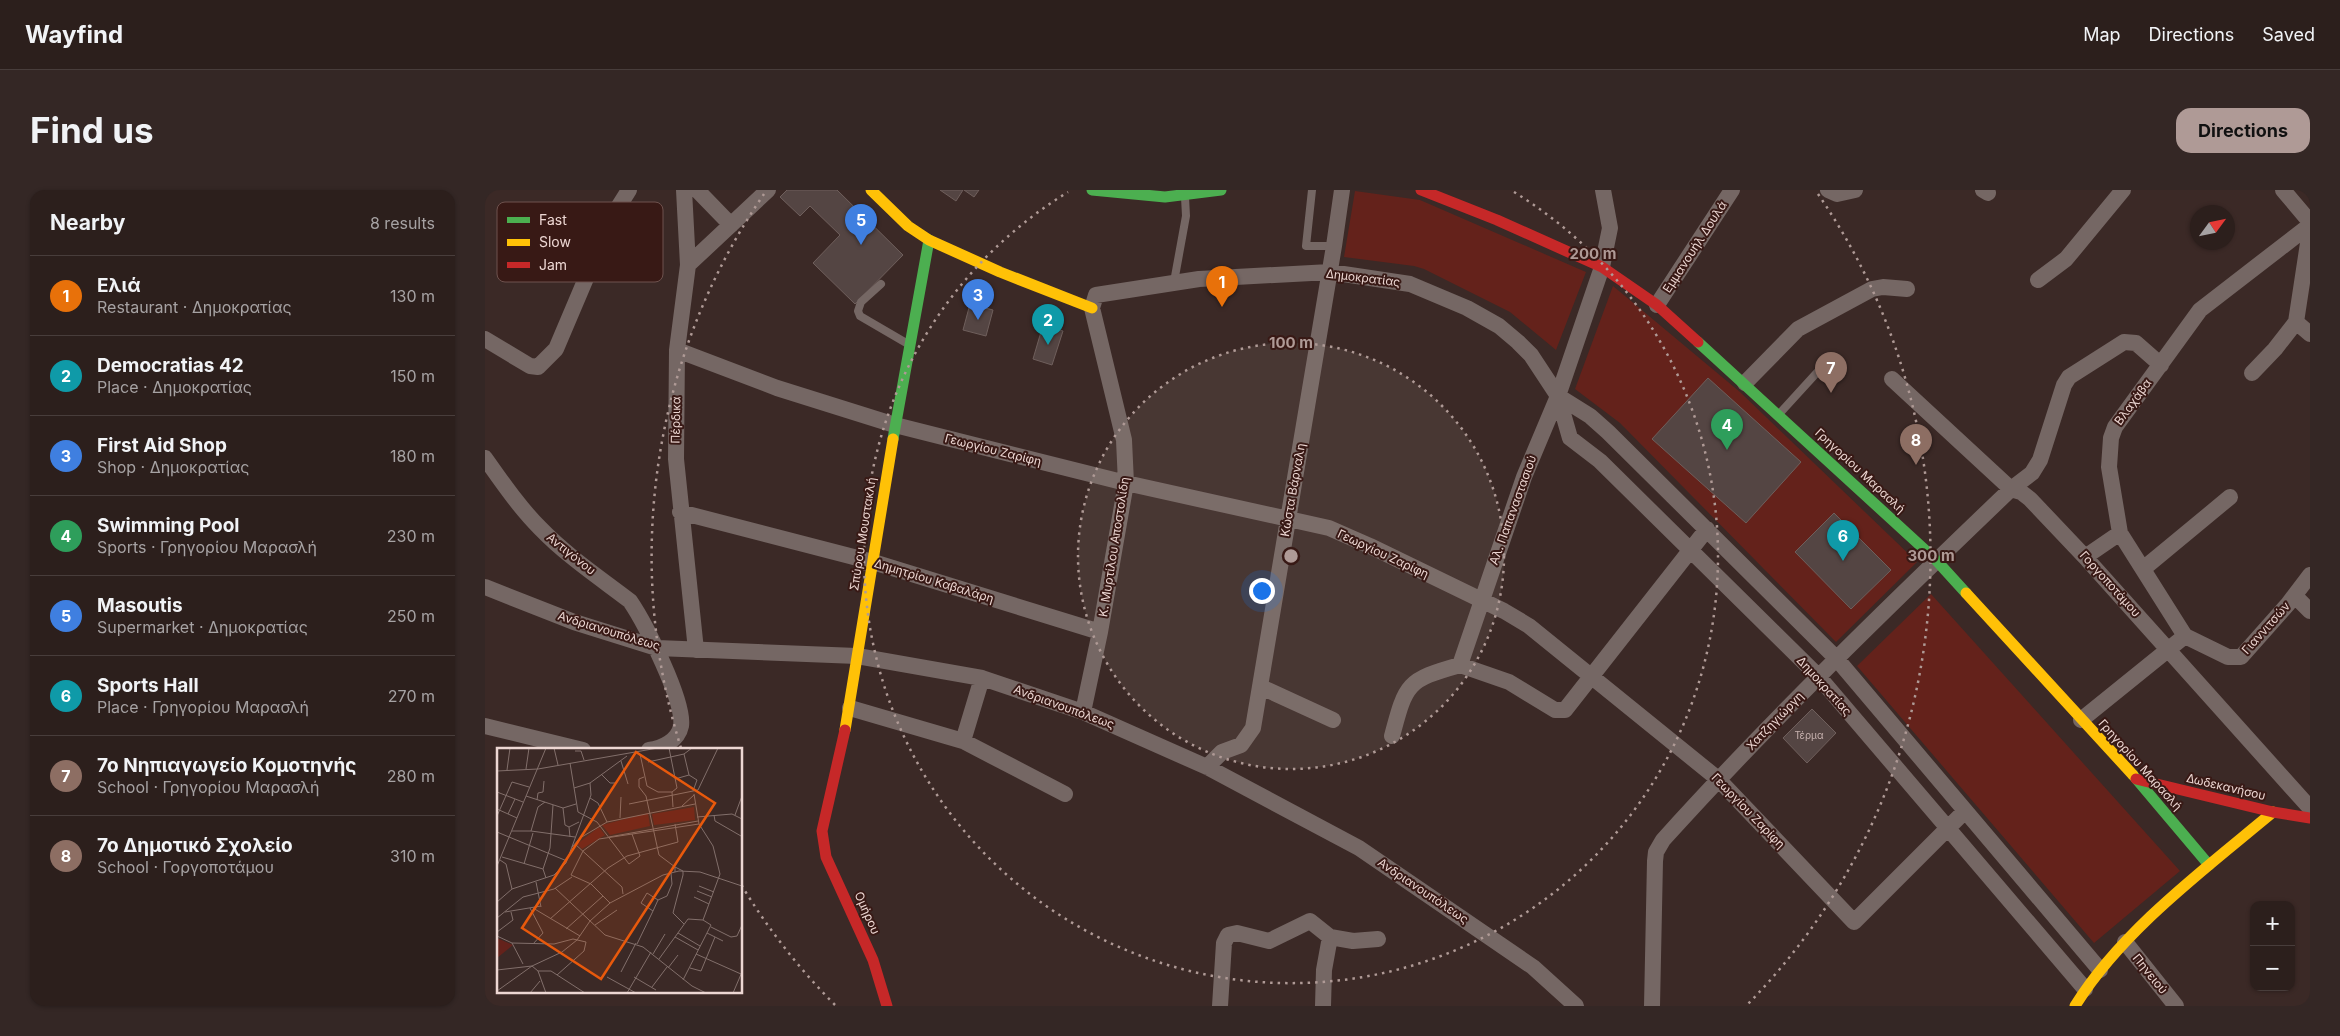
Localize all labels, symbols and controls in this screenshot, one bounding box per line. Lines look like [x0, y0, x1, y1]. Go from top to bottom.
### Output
text: Wayfind [25, 20, 123, 49]
text: Map [2083, 24, 2121, 45]
text: Directions [2149, 24, 2234, 45]
text: Saved [2262, 24, 2315, 45]
button: Directions [2176, 108, 2310, 153]
text: Find us [30, 109, 154, 151]
street label: Εμμανουήλ Δουλά [1659, 198, 1730, 295]
legend [497, 202, 663, 282]
pin: 5 [845, 204, 877, 245]
north arrow [2190, 205, 2235, 250]
text: Nearby [50, 210, 125, 235]
text: Fast [539, 211, 567, 228]
text: 8 results [370, 213, 435, 233]
text: Slow [539, 233, 571, 250]
text: 200 m [1570, 244, 1616, 263]
text: Jam [539, 256, 567, 273]
pin: 1 [1206, 266, 1238, 307]
street label: Δημοκρατίας [1325, 266, 1401, 290]
text: Ελιά [97, 274, 141, 297]
pin: 3 [962, 279, 994, 320]
text: 1 [63, 286, 69, 306]
text: 130 m [390, 286, 435, 306]
text: Restaurant · Δημοκρατίας [97, 297, 292, 317]
pin: 2 [1032, 304, 1064, 345]
text: 100 m [1269, 333, 1313, 352]
pin: 7 [1815, 352, 1847, 393]
text: Democratias 42 [97, 354, 244, 377]
text: 2 [61, 366, 71, 386]
text: 150 m [390, 366, 435, 386]
street label: Βλαχάβα [2111, 376, 2154, 428]
text: Place · Δημοκρατίας [97, 377, 252, 397]
street label: Πέρδικα [668, 396, 683, 444]
pin: 4 [1711, 409, 1743, 450]
pin: 8 [1900, 424, 1932, 465]
street label: Γρηγορίου Μαρασλή [1812, 425, 1908, 516]
street label: Γεωργίου Ζαρίφη [943, 430, 1043, 469]
text: First Aid Shop [97, 434, 227, 457]
street label: Κώστα Βάρναλη [1277, 442, 1308, 538]
text: 3 [61, 446, 71, 466]
text: 180 m [390, 446, 435, 466]
street label: Αλ. Παπαναστασιού [1486, 453, 1539, 567]
text: Shop · Δημοκρατίας [97, 457, 249, 477]
street label: Σπύρου Μουστακλή [846, 476, 879, 592]
street label: Κ. Μυρτίλου Αποστολίδη [1095, 476, 1132, 618]
text: Swimming Pool [97, 514, 240, 537]
pin: 6 [1827, 520, 1859, 561]
text: 4 [61, 526, 71, 546]
text: 230 m [387, 526, 435, 546]
street label: Γεωργίου Ζαρίφη [1335, 526, 1431, 581]
street label: Αντιγόνου [544, 529, 599, 578]
text: Sports · Γρηγορίου Μαρασλή [97, 537, 317, 557]
text: 300 m [1907, 546, 1955, 565]
centre of rings [1282, 547, 1300, 565]
street label: Γοργοποτάμου [2077, 548, 2144, 620]
street label: Δημητρίου Καβαλάρη [873, 555, 996, 606]
your location [1249, 578, 1275, 604]
text: Masoutis [97, 594, 183, 617]
street label: Γιαννιτσών [2238, 598, 2293, 657]
text: 5 [61, 606, 71, 626]
text: 250 m [387, 606, 435, 626]
street label: Ανδριανουπόλεως [556, 608, 662, 653]
text: Supermarket · Δημοκρατίας [97, 617, 308, 637]
street label: Δημοκρατίας [1794, 653, 1855, 719]
text: Sports Hall [97, 674, 199, 697]
street label: Ανδριανουπόλεως [1012, 681, 1117, 732]
text: 6 [61, 686, 71, 706]
text: 270 m [388, 686, 435, 706]
street label: Χατζηγιώργη [1743, 688, 1806, 753]
text: Place · Γρηγορίου Μαρασλή [97, 697, 309, 717]
street label: Γρηγορίου Μαρασλή [2095, 716, 2185, 813]
house number: Τέρμα [1794, 729, 1824, 741]
inset map [497, 748, 743, 994]
text: 7ο Νηπιαγωγείο Κομοτηνής [97, 754, 356, 777]
text: 7 [61, 766, 71, 786]
text: 280 m [387, 766, 435, 786]
street label: Γεωργίου Ζαρίφη [1709, 770, 1788, 852]
street label: Δωδεκανήσου [2185, 770, 2267, 803]
text: School · Γρηγορίου Μαρασλή [97, 777, 319, 797]
text: 7ο Δημοτικό Σχολείο [97, 834, 293, 857]
text: 8 [61, 846, 71, 866]
text: 310 m [390, 846, 435, 866]
street label: Ανδριανουπόλεως [1375, 855, 1472, 927]
text: School · Γοργοποτάμου [97, 857, 274, 877]
street label: Ομήρου [851, 889, 883, 936]
map controls [2250, 901, 2295, 991]
button: + [2250, 901, 2295, 946]
button: − [2250, 946, 2295, 991]
street label: Πηνειού [2130, 951, 2171, 997]

